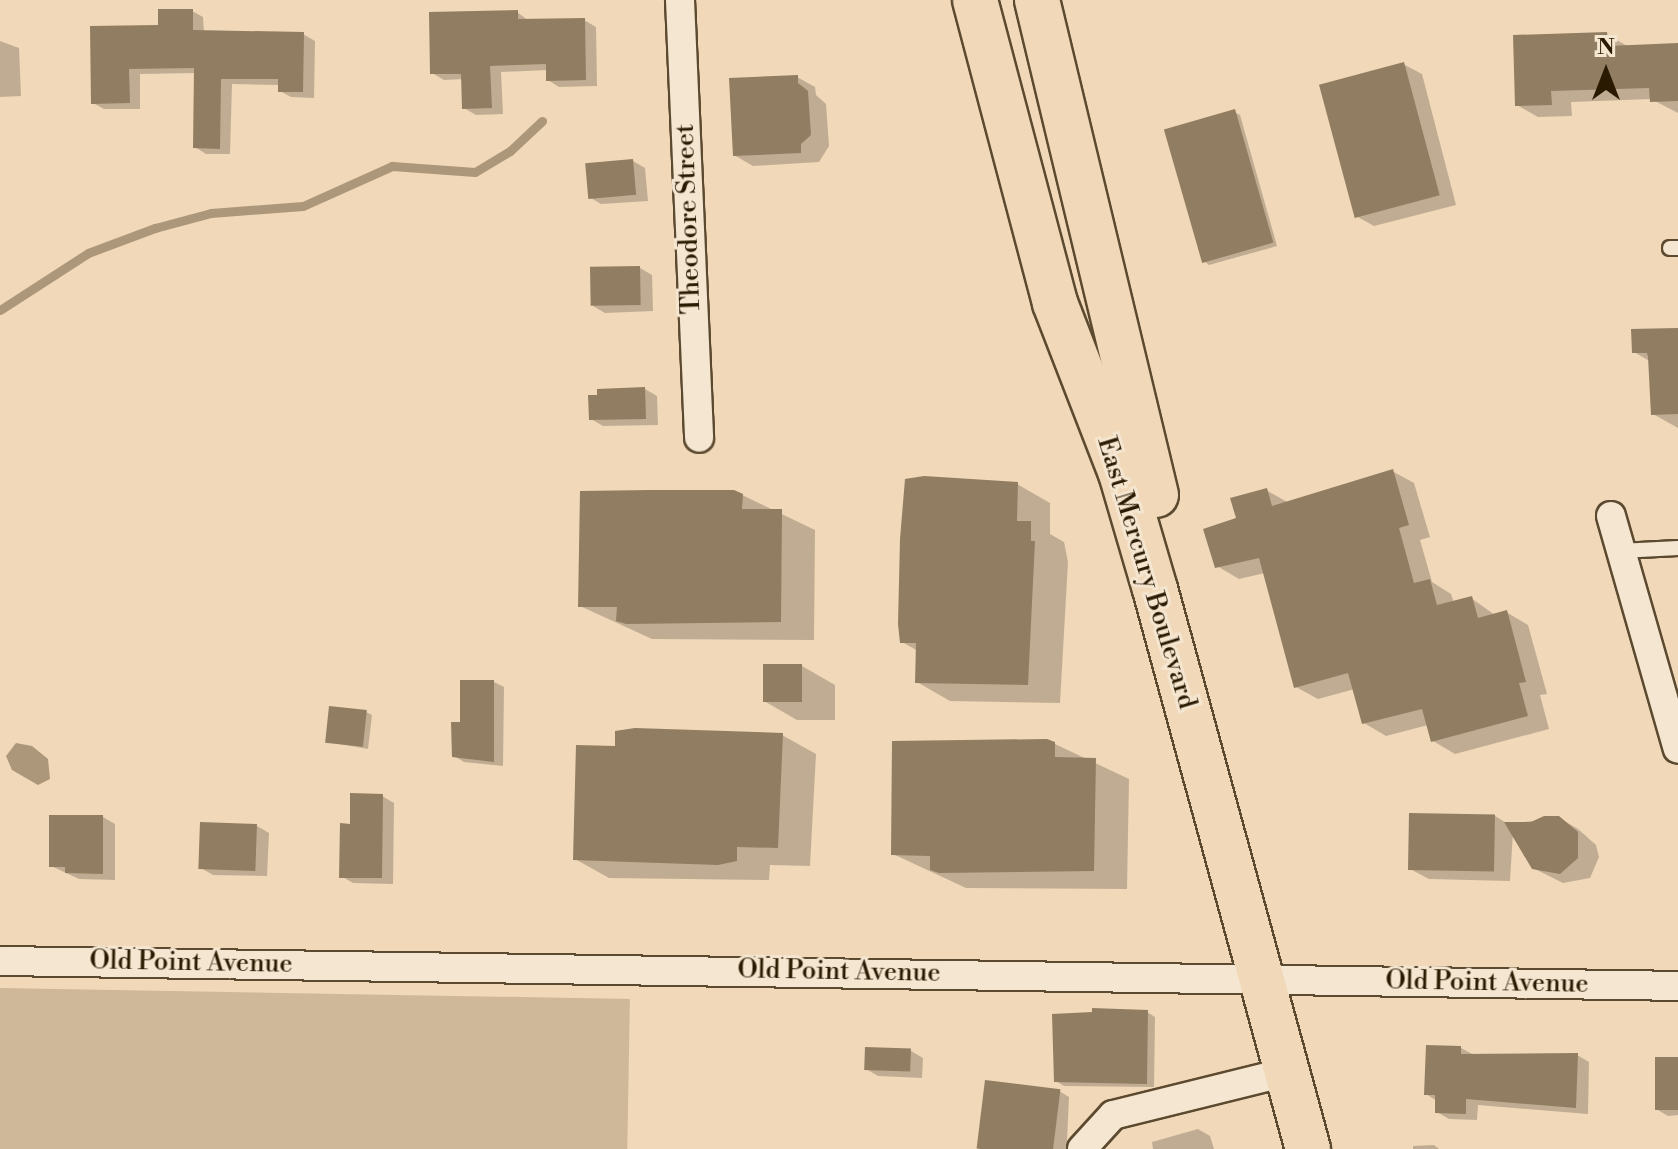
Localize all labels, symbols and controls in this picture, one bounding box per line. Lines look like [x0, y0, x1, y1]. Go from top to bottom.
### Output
north arrow [1566, 32, 1646, 112]
text: N [1597, 34, 1615, 61]
street label: Theodore Street [670, 123, 708, 315]
street label: East Mercury Boulevard [1090, 433, 1202, 713]
street label: Old Point Avenue [89, 946, 293, 980]
street label: Old Point Avenue [737, 955, 941, 989]
street label: Old Point Avenue [1385, 966, 1589, 1000]

